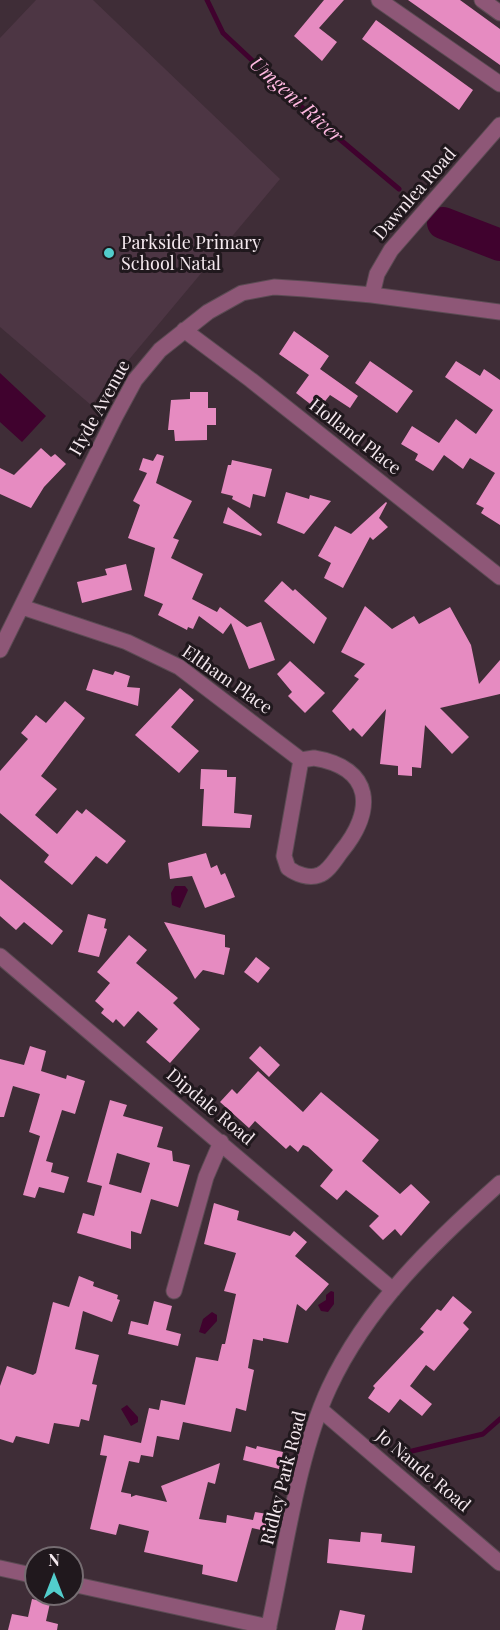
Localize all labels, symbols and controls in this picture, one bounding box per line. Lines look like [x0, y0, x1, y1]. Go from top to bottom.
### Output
water label: Umgeni River [244, 52, 348, 148]
street label: Dawnlea Road [369, 144, 461, 244]
place label: Parkside Primary School Natal [121, 232, 261, 274]
marker: Parkside Primary School Natal [102, 246, 116, 260]
street label: Hyde Avenue [65, 357, 135, 459]
street label: Holland Place [305, 395, 405, 479]
street label: Eltham Place [178, 641, 276, 719]
street label: Dipdale Road [162, 1064, 258, 1150]
street label: Ridley Park Road [257, 1409, 311, 1547]
street label: Jo Naude Road [371, 1425, 475, 1517]
north arrow [24, 1546, 84, 1606]
text: N [48, 1549, 60, 1570]

